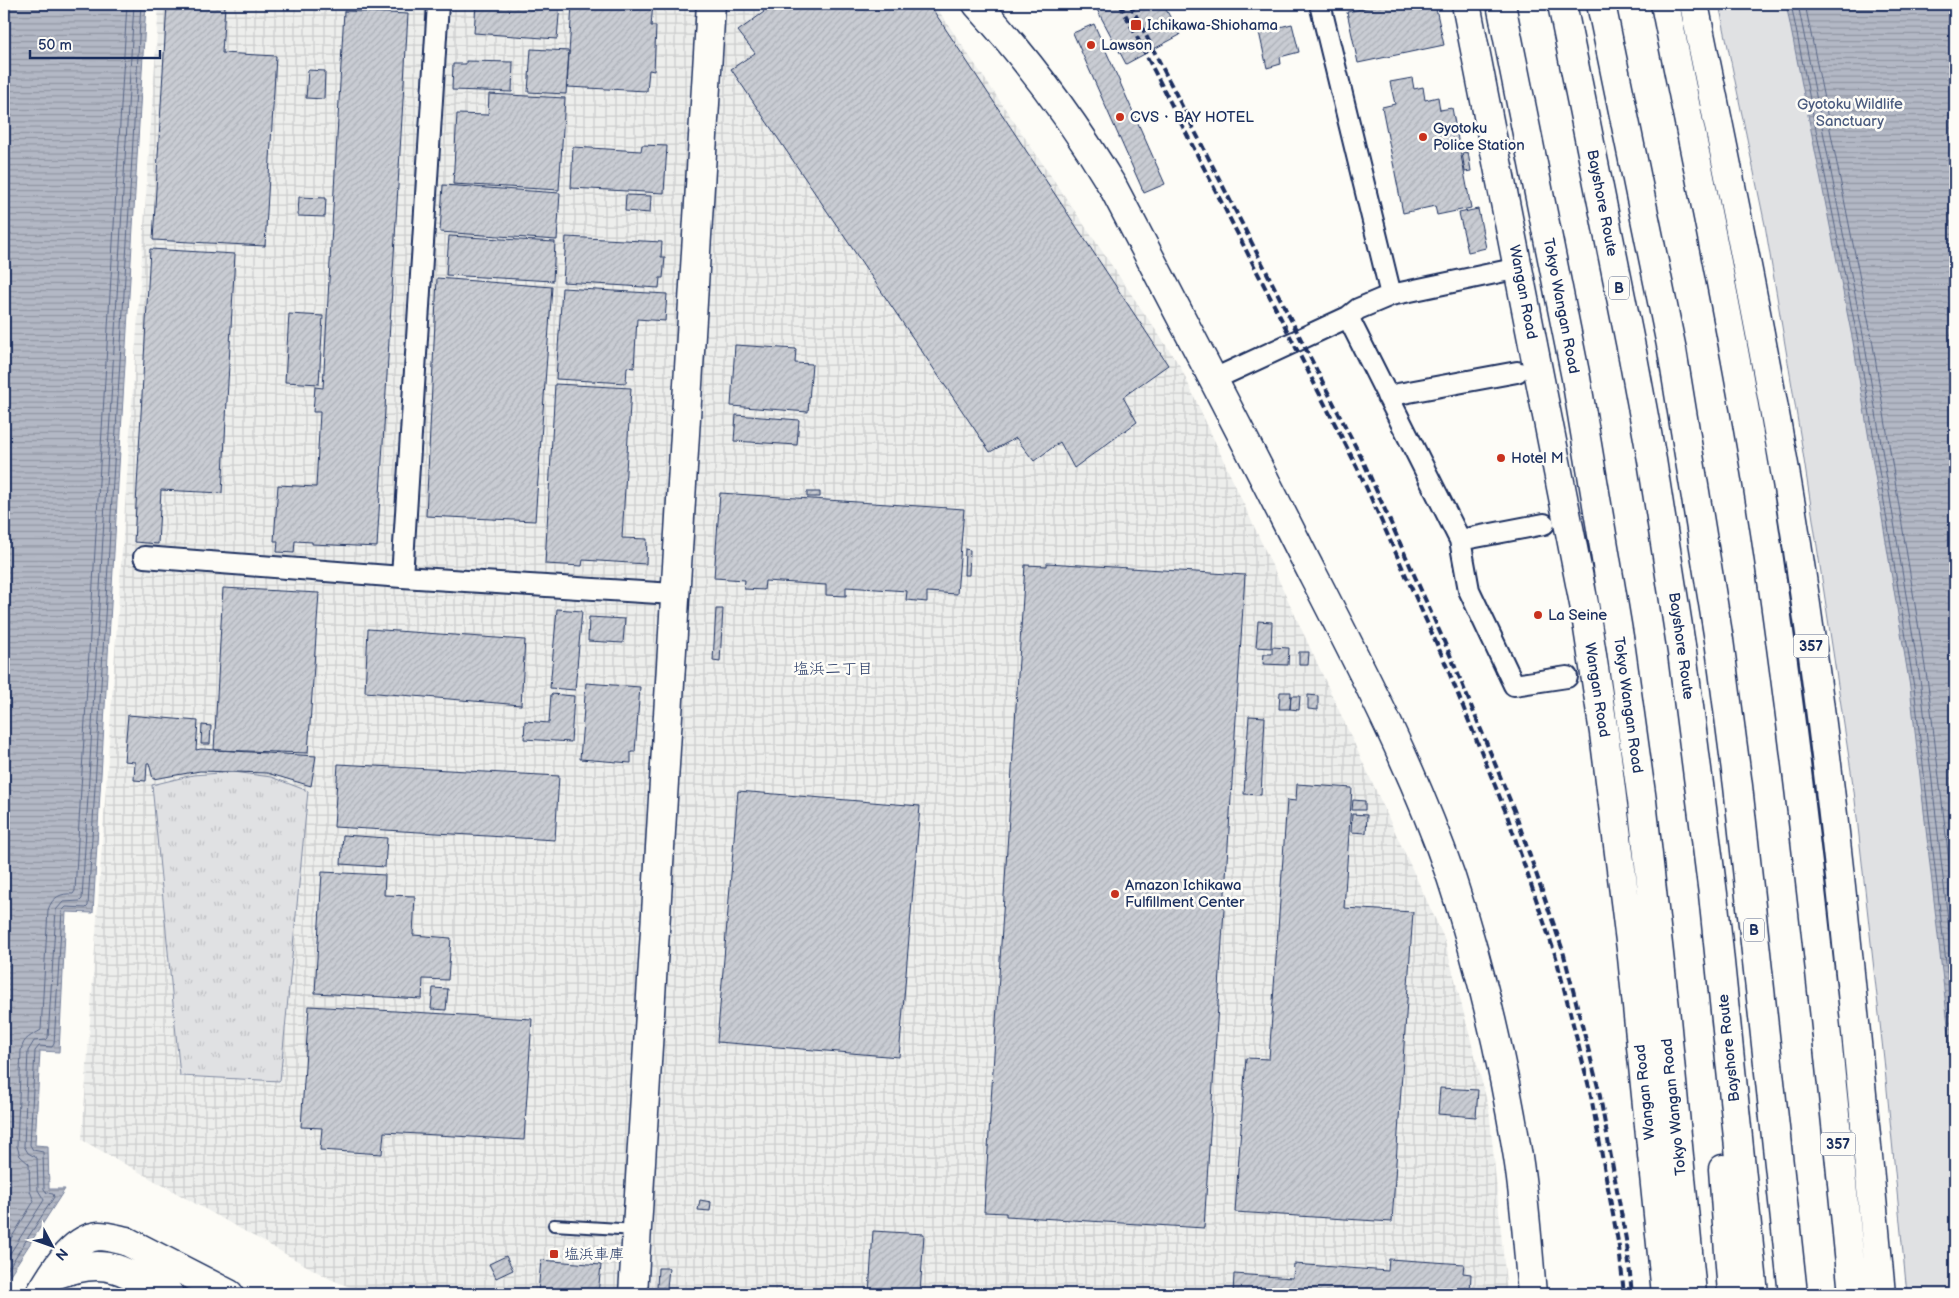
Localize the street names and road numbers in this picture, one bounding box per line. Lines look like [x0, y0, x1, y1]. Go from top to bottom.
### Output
street label: Bayshore Route [1582, 148, 1622, 258]
street label: Tokyo Wangan Road [1539, 237, 1583, 375]
street label: Wangan Road [1505, 243, 1541, 341]
road number: B [1609, 276, 1629, 300]
street label: Bayshore Route [1664, 591, 1698, 701]
road number: 357 [1794, 634, 1828, 658]
street label: Tokyo Wangan Road [1609, 636, 1647, 774]
street label: Wangan Road [1580, 641, 1614, 739]
road number: B [1744, 918, 1764, 942]
street label: Bayshore Route [1714, 993, 1744, 1103]
street label: Tokyo Wangan Road [1657, 1038, 1691, 1176]
street label: Wangan Road [1631, 1043, 1659, 1141]
road number: 357 [1820, 1132, 1856, 1156]

